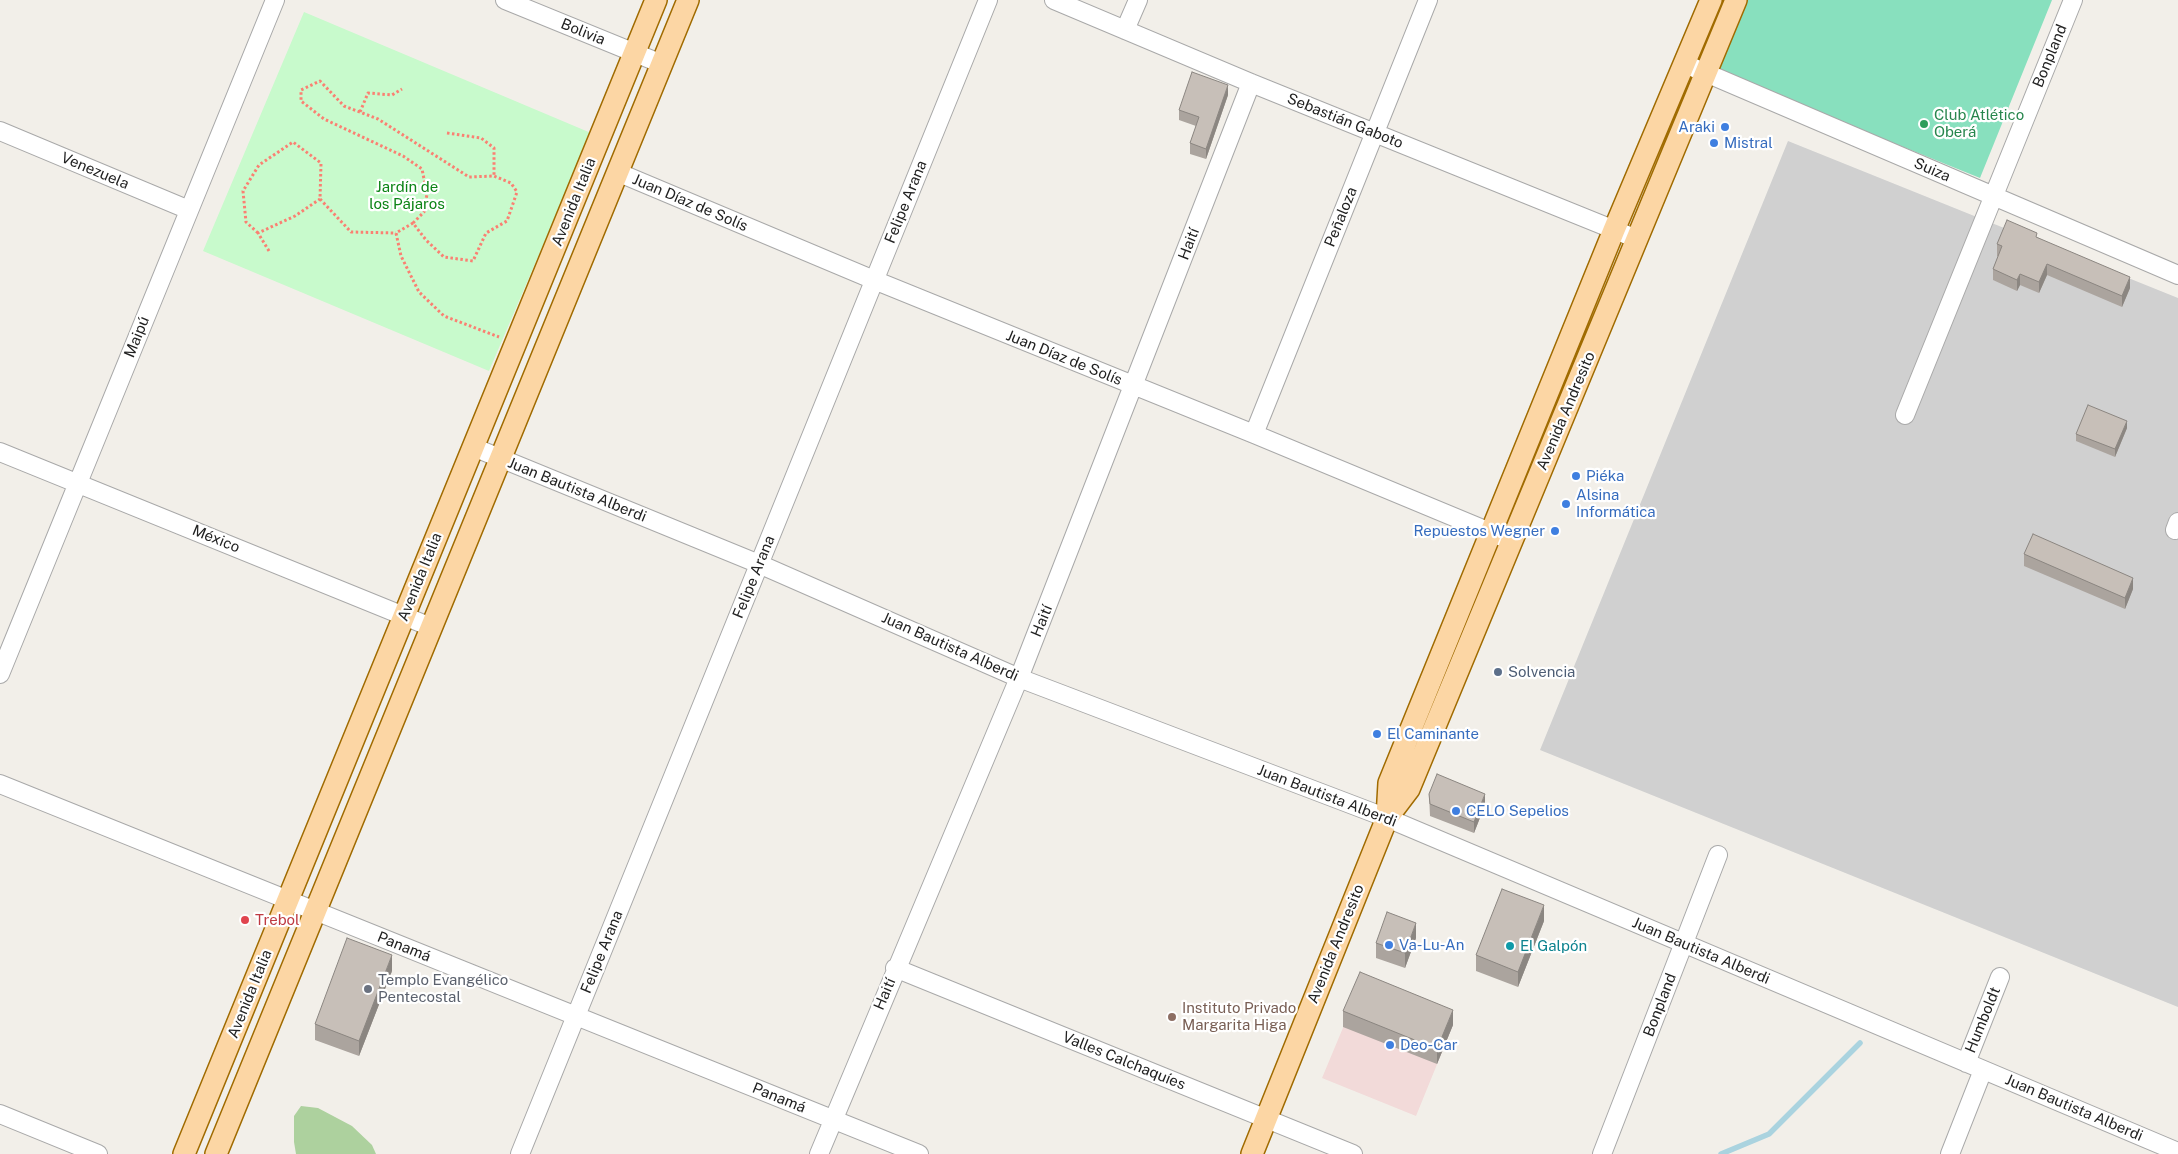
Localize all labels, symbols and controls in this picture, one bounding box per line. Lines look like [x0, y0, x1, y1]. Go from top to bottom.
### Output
street label: Bolivia [558, 15, 608, 49]
street label: Bonpland [2029, 22, 2071, 90]
street label: Sebastián Gaboto [1284, 89, 1406, 153]
place label: Club Atlético Oberá [1934, 106, 2024, 141]
place label: Araki [1678, 118, 1715, 136]
marker: Club Atlético Oberá [1918, 118, 1930, 130]
marker: Araki [1719, 121, 1731, 133]
place label: Mistral [1724, 134, 1773, 152]
marker: Mistral [1708, 137, 1720, 149]
street label: Venezuela [58, 149, 132, 193]
street label: Suiza [1911, 154, 1953, 186]
street label: Avenida Italia [548, 155, 600, 249]
street label: Felipe Arana [881, 158, 931, 246]
street label: Juan Díaz de Solís [630, 171, 750, 235]
park label: Jardín de los Pájaros [369, 178, 445, 213]
street label: Peñaloza [1321, 184, 1361, 250]
street label: Haití [1175, 225, 1203, 263]
street label: Maipú [121, 314, 153, 360]
street label: Juan Díaz de Solís [1003, 327, 1125, 389]
street label: Avenida Andresito [1533, 349, 1599, 473]
street label: Juan Bautista Alberdi [505, 454, 649, 526]
place label: Piéka [1586, 467, 1624, 485]
marker: Piéka [1570, 470, 1582, 482]
place label: Alsina Informática [1576, 486, 1656, 521]
marker: Alsina Informática [1560, 498, 1572, 510]
street label: México [189, 521, 243, 557]
place label: Repuestos Wegner [1413, 522, 1545, 540]
marker: Repuestos Wegner [1549, 525, 1561, 537]
street label: Avenida Italia [394, 530, 446, 624]
street label: Felipe Arana [729, 533, 779, 621]
street label: Haití [1027, 602, 1057, 640]
street label: Juan Bautista Alberdi [879, 609, 1021, 685]
place label: Solvencia [1508, 663, 1575, 681]
marker: Solvencia [1492, 666, 1504, 678]
place label: El Caminante [1387, 725, 1479, 743]
marker: El Caminante [1371, 728, 1383, 740]
street label: Juan Bautista Alberdi [1255, 761, 1399, 831]
place label: CELO Sepelios [1466, 802, 1569, 820]
marker: CELO Sepelios [1450, 805, 1462, 817]
street label: Avenida Andresito [1304, 882, 1368, 1006]
street label: Felipe Arana [577, 908, 627, 996]
place label: Trebol [255, 911, 300, 929]
marker: Trebol [239, 914, 251, 926]
street label: Juan Bautista Alberdi [1629, 914, 1773, 988]
street label: Panamá [375, 928, 433, 966]
place label: Va-Lu-An [1399, 936, 1464, 954]
place label: El Galpón [1520, 937, 1587, 955]
marker: Va-Lu-An [1383, 939, 1395, 951]
marker: El Galpón [1504, 940, 1516, 952]
street label: Avenida Italia [224, 947, 276, 1041]
place label: Templo Evangélico Pentecostal [378, 971, 508, 1006]
street label: Bonpland [1640, 971, 1680, 1039]
street label: Haití [870, 975, 900, 1013]
marker: Templo Evangélico Pentecostal [362, 983, 374, 995]
street label: Humboldt [1962, 984, 2004, 1056]
place label: Instituto Privado Margarita Higa [1182, 999, 1296, 1034]
marker: Instituto Privado Margarita Higa [1166, 1011, 1178, 1023]
street label: Valles Calchaquíes [1060, 1028, 1188, 1094]
place label: Deo-Car [1400, 1036, 1458, 1054]
marker: Deo-Car [1384, 1039, 1396, 1051]
street label: Juan Bautista Alberdi [2002, 1071, 2146, 1145]
street label: Panamá [750, 1079, 808, 1117]

